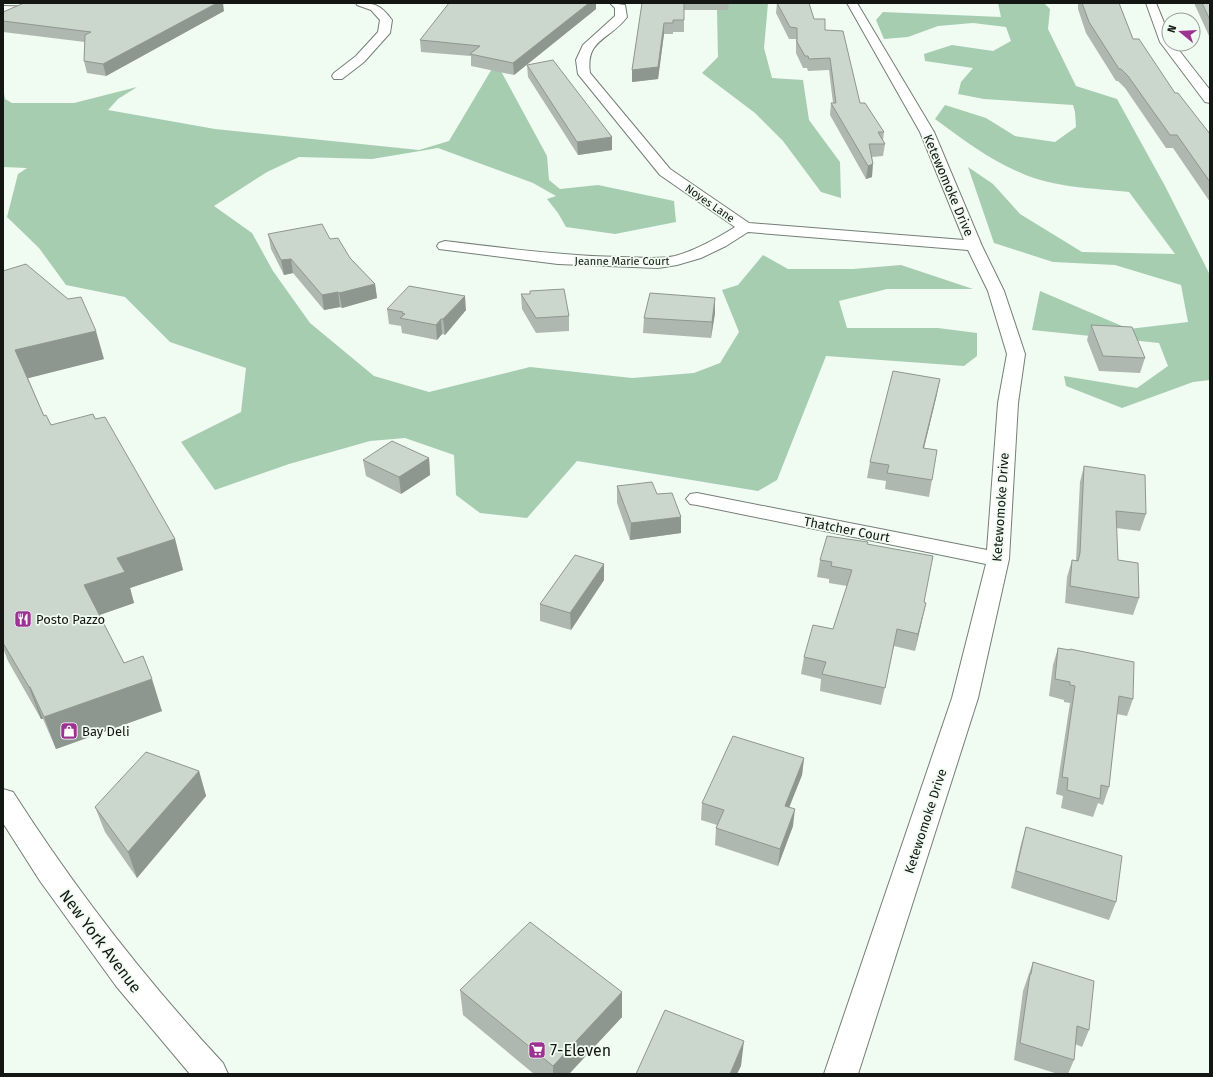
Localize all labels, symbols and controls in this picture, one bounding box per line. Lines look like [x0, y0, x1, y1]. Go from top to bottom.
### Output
north arrow [1161, 12, 1201, 52]
text: N [1165, 24, 1179, 35]
street label: Ketewomoke Drive [920, 132, 977, 238]
street label: Noyes Lane [683, 182, 737, 225]
street label: Jeanne Marie Court [575, 255, 669, 268]
street label: Ketewomoke Drive [989, 452, 1012, 562]
street label: Thatcher Court [803, 514, 891, 545]
restaurant icon: Posto Pazzo [13, 609, 33, 629]
place label: Posto Pazzo [36, 612, 105, 627]
shop icon: Bay Deli [59, 721, 79, 741]
place label: Bay Deli [82, 724, 130, 739]
street label: Ketewomoke Drive [901, 767, 950, 875]
street label: New York Avenue [56, 886, 146, 997]
supermarket icon: 7-Eleven [527, 1040, 547, 1060]
place label: 7-Eleven [550, 1041, 611, 1060]

